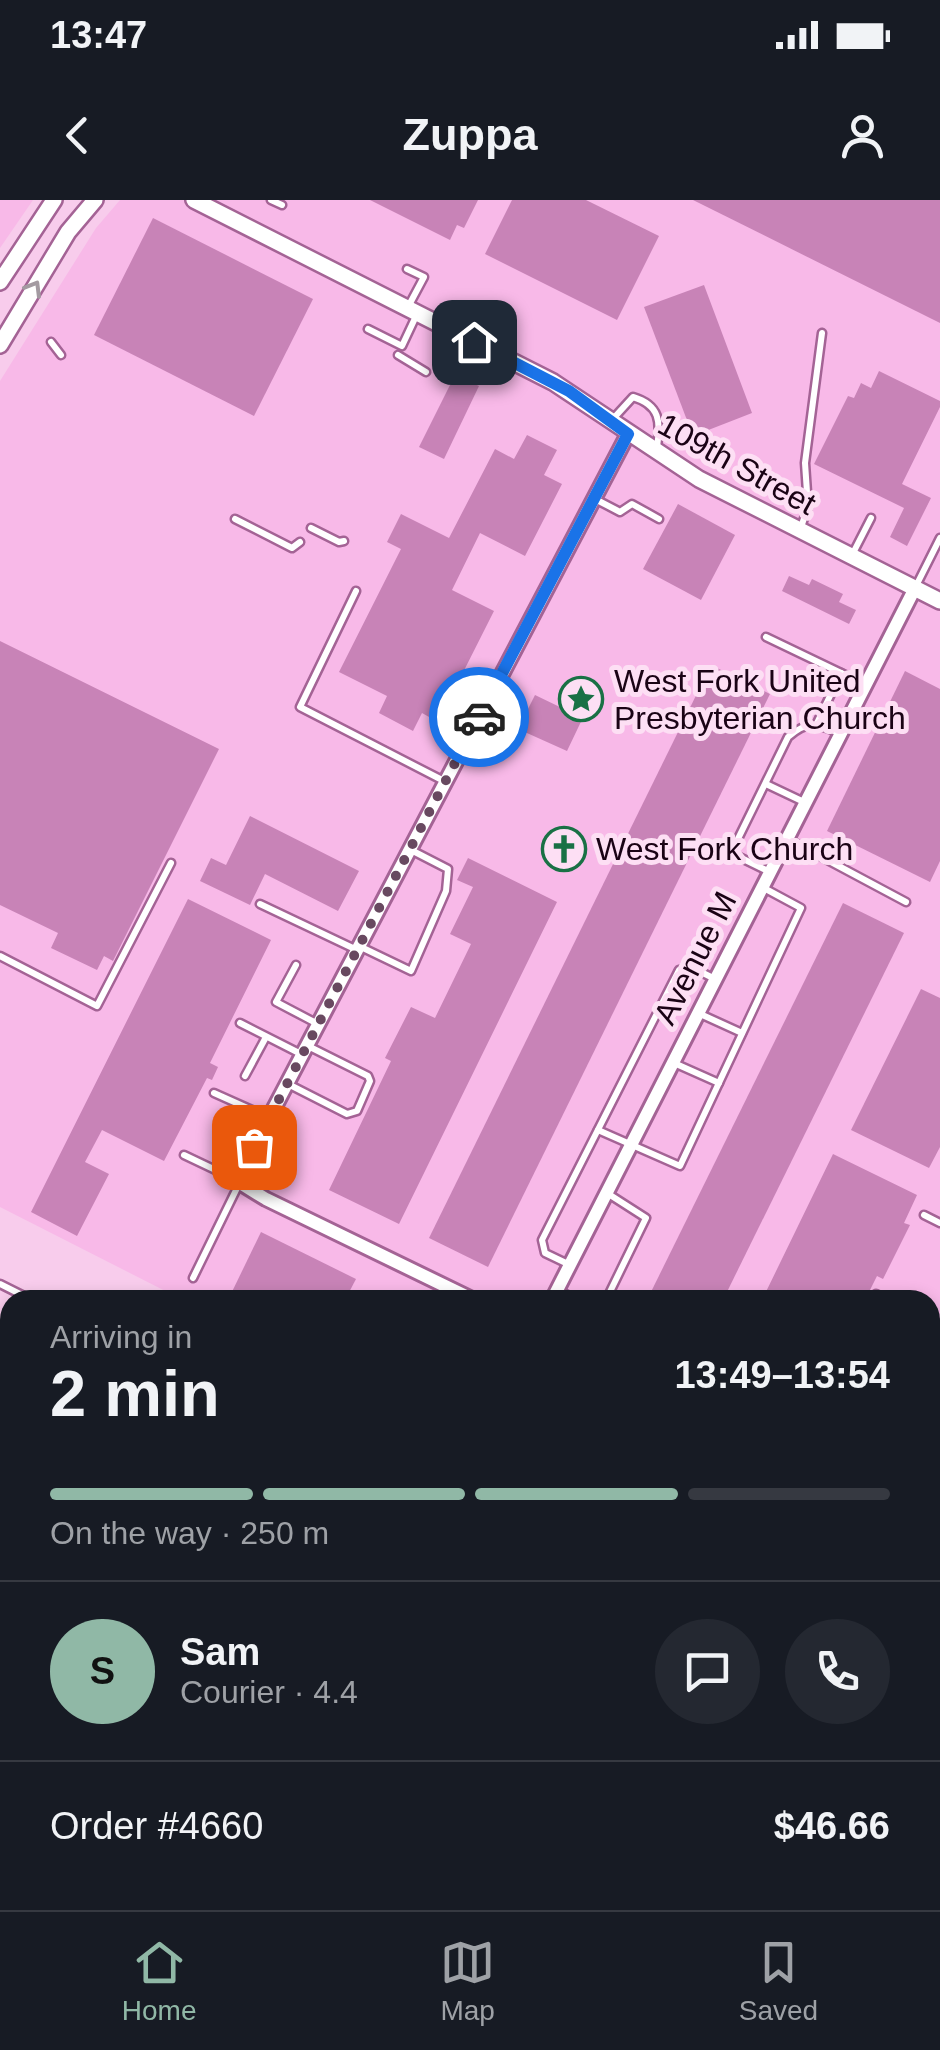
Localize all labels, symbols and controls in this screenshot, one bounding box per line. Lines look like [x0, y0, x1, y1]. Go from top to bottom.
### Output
text: 13:47 [50, 14, 147, 56]
icon: back [50, 108, 105, 163]
icon: person [835, 108, 890, 163]
text: Zuppa [403, 109, 537, 160]
one-way arrow [22, 281, 41, 299]
pin [432, 300, 517, 385]
icon: home [447, 315, 502, 370]
street label: 109th Street [652, 406, 822, 522]
place label: West Fork United Presbyterian Church [614, 663, 906, 736]
courier [429, 667, 529, 767]
place icon: West Fork United Presbyterian Church [558, 676, 604, 722]
icon: car [452, 690, 507, 745]
church icon: West Fork Church [541, 826, 587, 872]
place label: West Fork Church [596, 831, 853, 867]
street label: Avenue M [646, 886, 744, 1030]
pin [212, 1105, 297, 1190]
icon: bag [227, 1120, 282, 1175]
text: Arriving in [50, 1319, 192, 1355]
text: 13:49–13:54 [674, 1354, 890, 1396]
text: 2 min [50, 1357, 220, 1430]
text: On the way · 250 m [50, 1515, 329, 1551]
button: chat [655, 1619, 760, 1724]
button: phone [785, 1619, 890, 1724]
text: Sam [180, 1631, 260, 1673]
text: S [90, 1650, 115, 1692]
text: Courier · 4.4 [180, 1674, 358, 1710]
text: Order #4660 [50, 1805, 263, 1847]
text: $46.66 [774, 1805, 890, 1847]
tab: Home [122, 1935, 197, 2027]
tab: Map [440, 1935, 495, 2027]
tab: Saved [739, 1935, 818, 2027]

